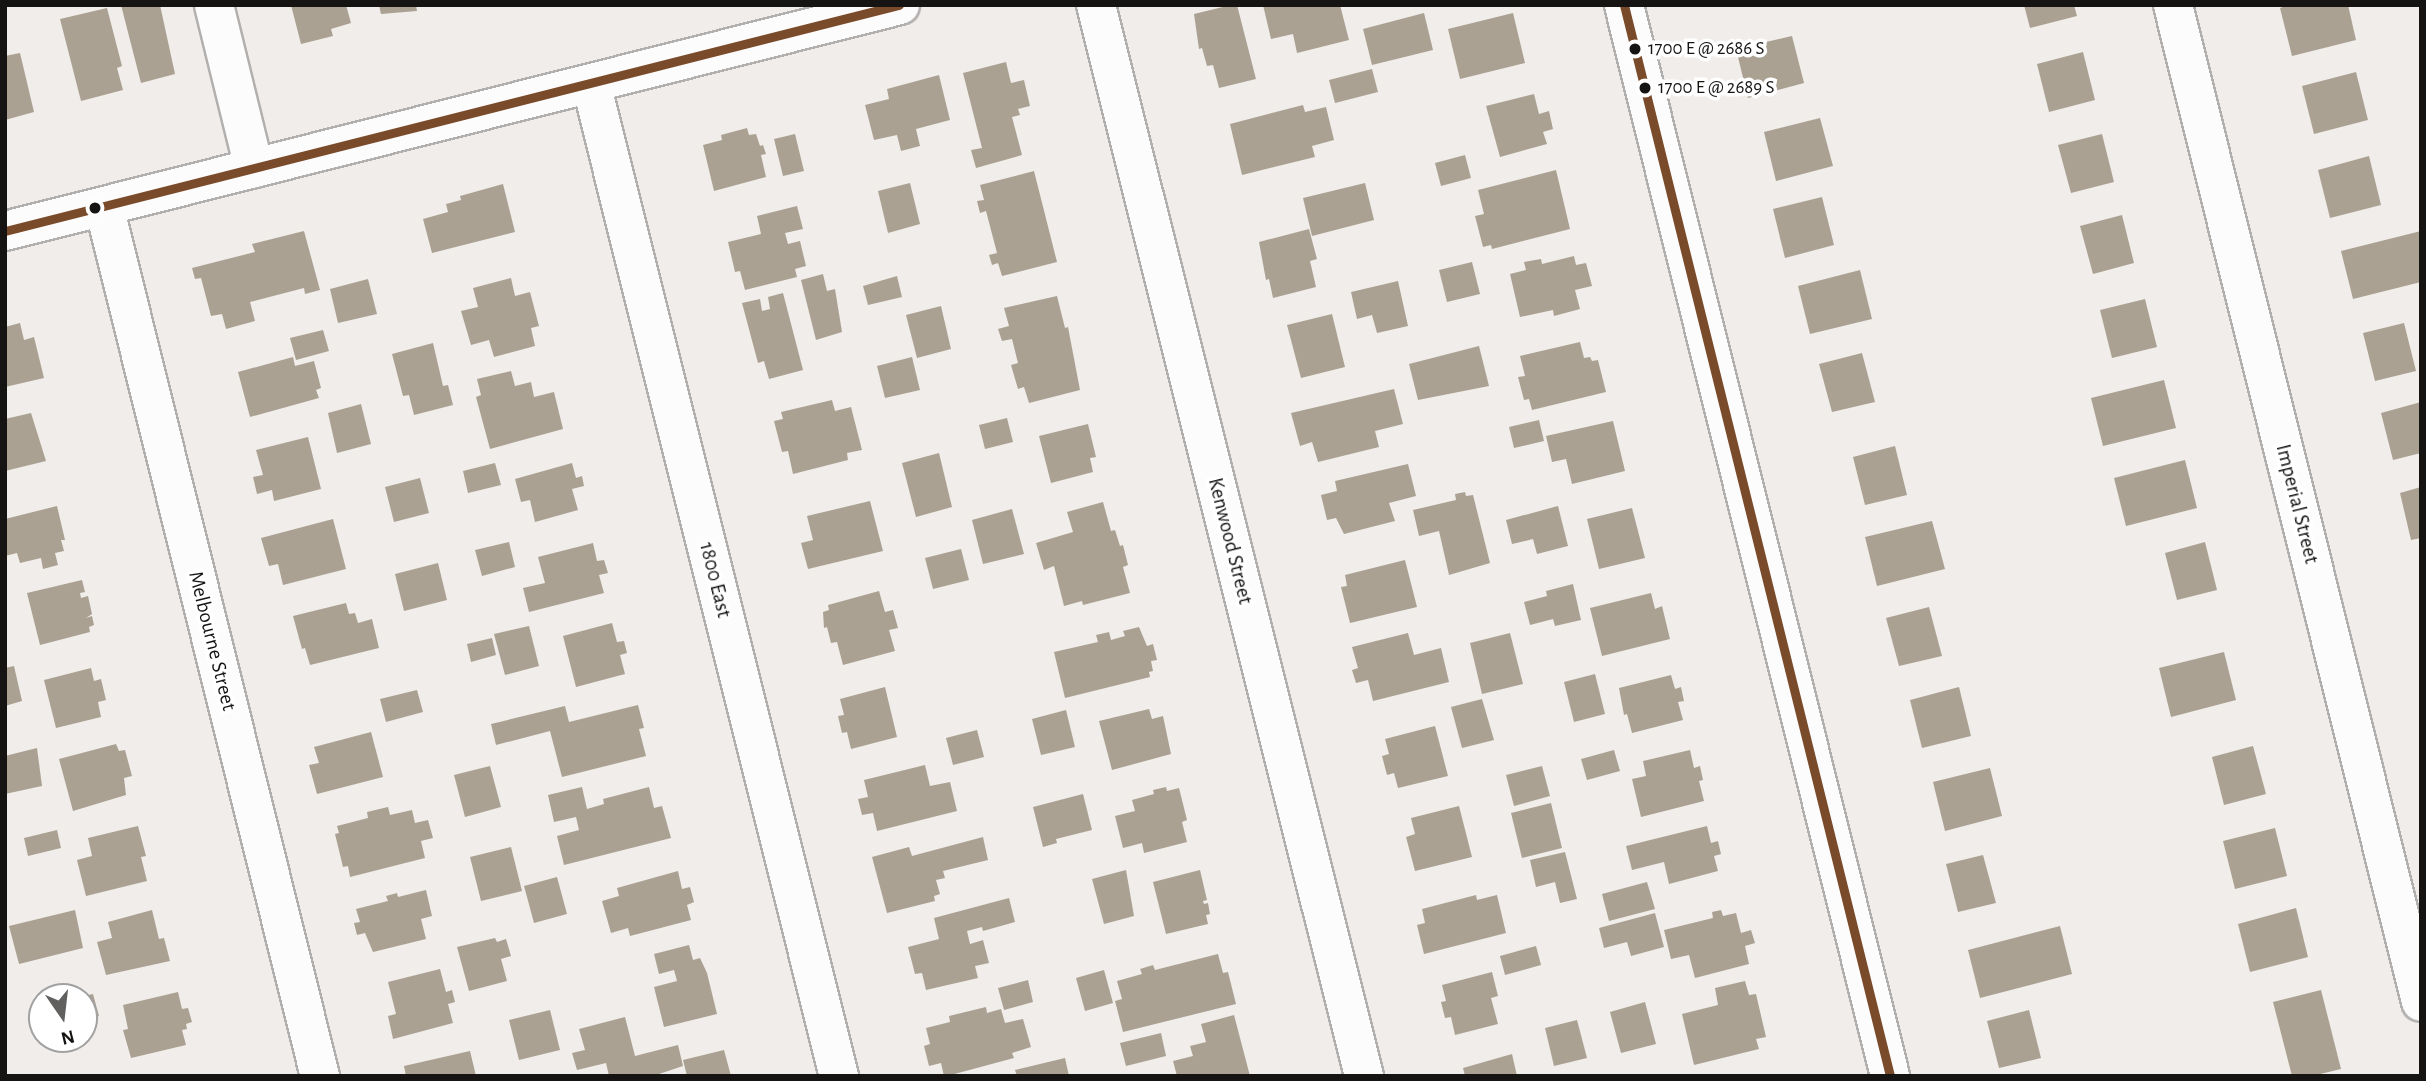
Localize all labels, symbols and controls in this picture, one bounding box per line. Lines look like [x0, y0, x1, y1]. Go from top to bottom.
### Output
place label: 1700 E @ 2686 S [1648, 38, 1764, 60]
marker: 1700 E @ 2686 S [1628, 42, 1642, 56]
place label: 1700 E @ 2689 S [1658, 77, 1774, 99]
marker: 1700 E @ 2689 S [1638, 81, 1652, 95]
unlabelled marker [88, 201, 102, 215]
street label: Imperial Street [2270, 442, 2324, 566]
street label: Kenwood Street [1202, 475, 1258, 607]
street label: 1800 East [693, 540, 737, 620]
street label: Melbourne Street [182, 569, 242, 713]
north arrow [28, 983, 98, 1053]
text: N [59, 1026, 76, 1048]

